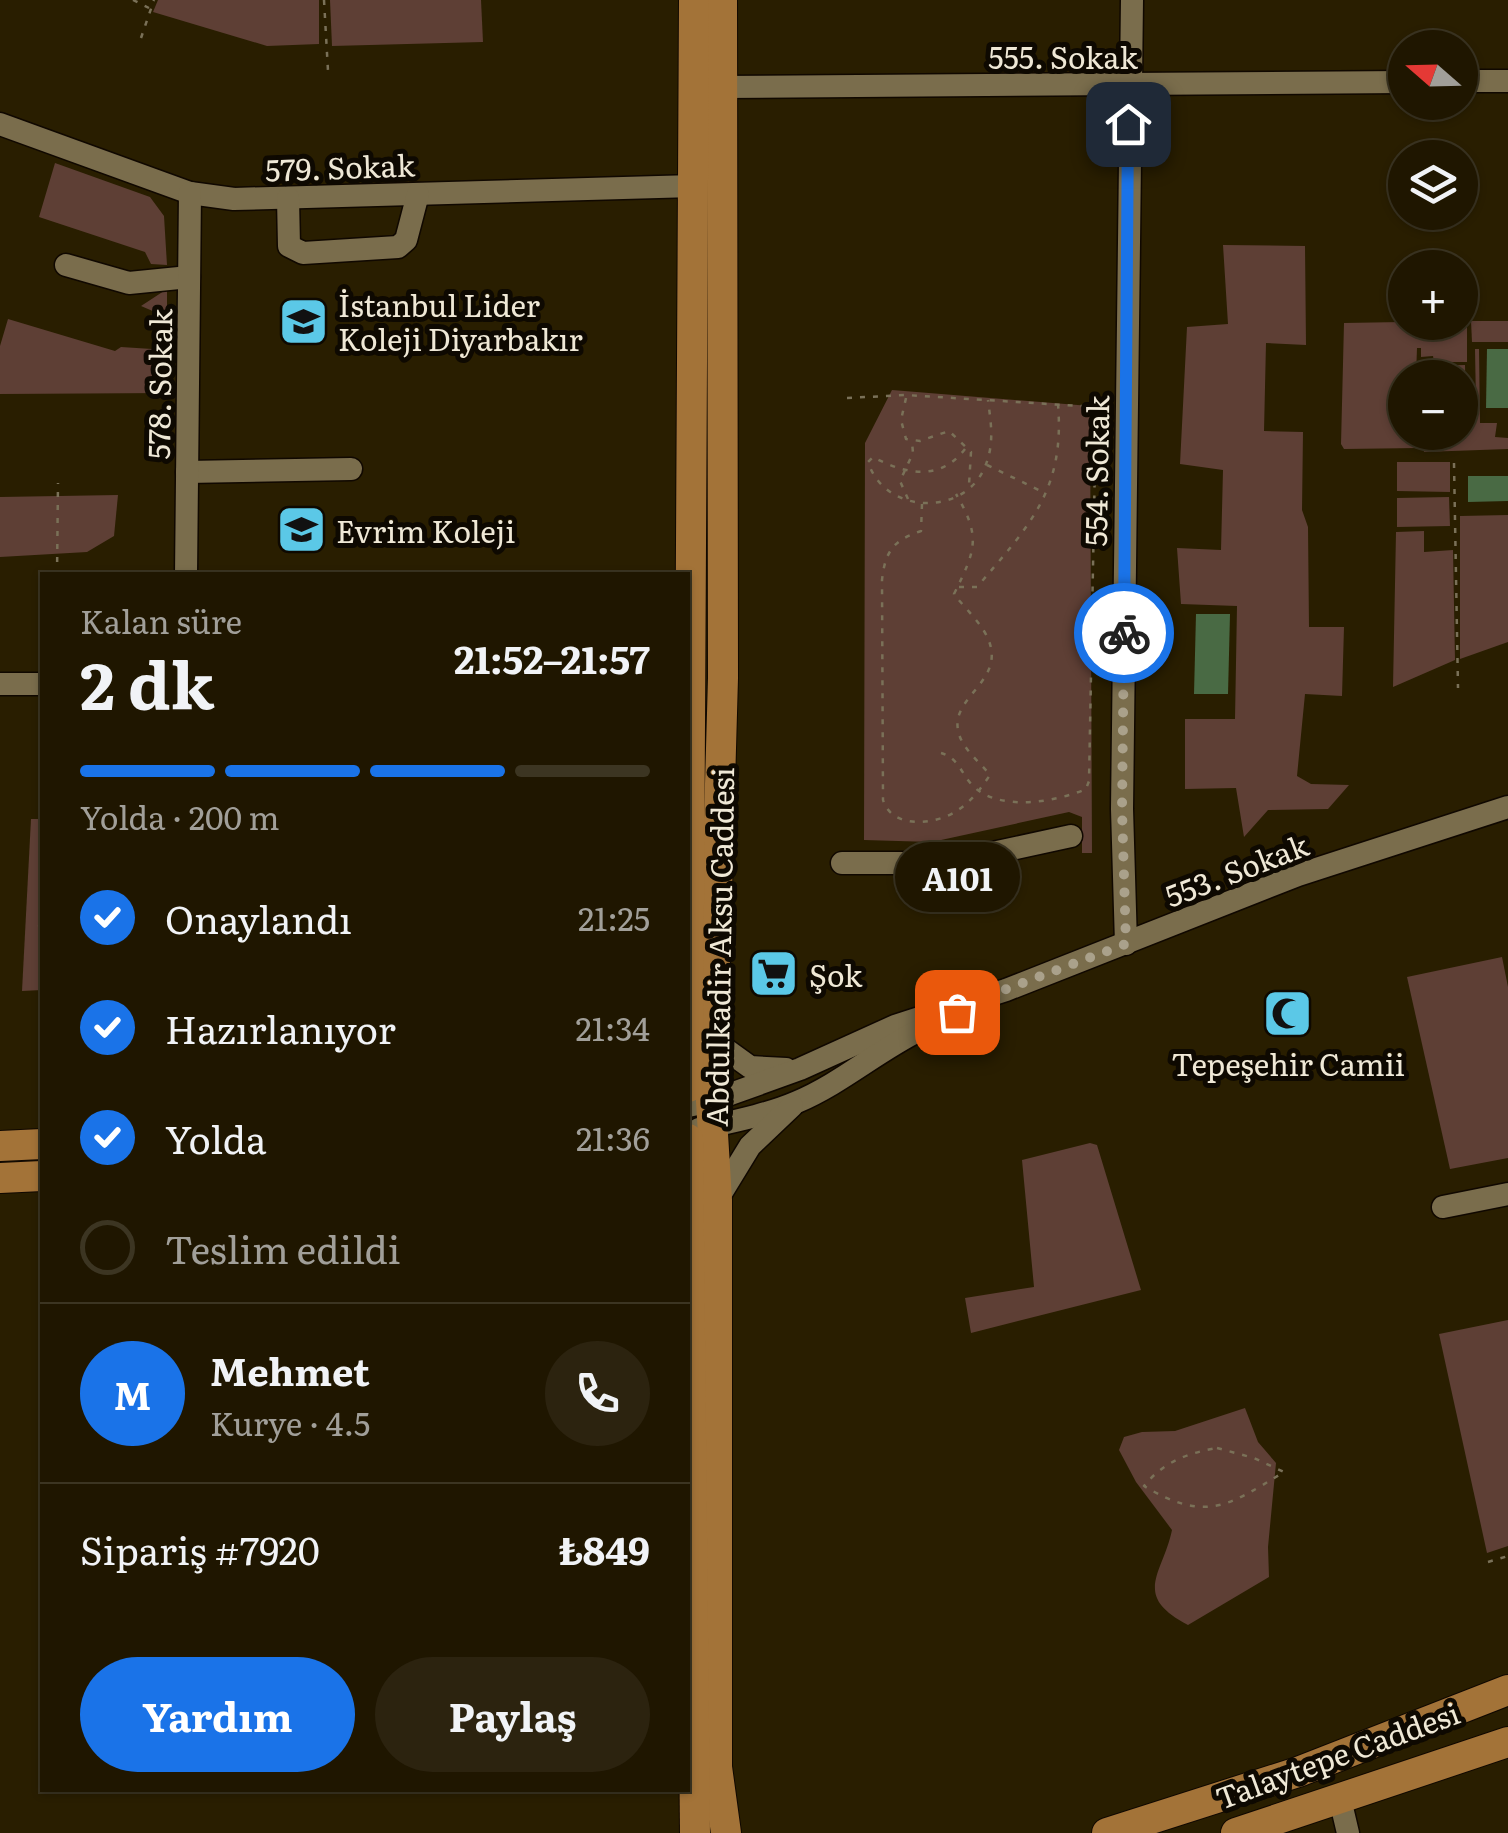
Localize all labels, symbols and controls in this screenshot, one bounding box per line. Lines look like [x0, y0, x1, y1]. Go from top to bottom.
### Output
north arrow [1388, 30, 1478, 120]
map controls [1388, 30, 1478, 450]
street label: 555. Sokak [988, 34, 1138, 78]
pin [1086, 82, 1171, 167]
icon: home [1101, 97, 1156, 152]
button: layers [1388, 140, 1478, 230]
street label: 579. Sokak [264, 141, 416, 191]
button: + [1388, 250, 1478, 340]
place label: İstanbul Lider Koleji Diyarbakır [338, 282, 583, 360]
school or university icon: İstanbul Lider Koleji Diyarbakır [277, 295, 329, 347]
street label: 578. Sokak [135, 308, 181, 460]
button: − [1388, 360, 1478, 450]
street label: 554. Sokak [1072, 395, 1118, 547]
school or university icon: Evrim Koleji [275, 504, 327, 556]
place label: Evrim Koleji [336, 508, 515, 552]
courier [1074, 583, 1174, 683]
text: Kalan süre [80, 596, 242, 644]
icon: bike [1097, 606, 1152, 661]
text: 21:52–21:57 [454, 629, 650, 686]
text: 2 dk [80, 633, 214, 730]
street label: Abdulkadir Aksu Caddesi [693, 767, 743, 1127]
text: Yolda · 200 m [80, 792, 280, 840]
street label: 553. Sokak [1158, 821, 1315, 917]
callout: A101 [894, 842, 1020, 912]
text: A101 [922, 853, 993, 901]
text: Onaylandı [165, 889, 352, 946]
icon: check [80, 890, 135, 945]
text: 21:25 [578, 893, 650, 941]
supermarket icon: Şok [748, 948, 800, 1000]
place label: Şok [809, 952, 863, 996]
pin [915, 970, 1000, 1055]
icon: bag [930, 985, 985, 1040]
mosque icon: Tepeşehir Camii [1262, 988, 1314, 1040]
text: Hazırlanıyor [165, 999, 396, 1056]
icon: check [80, 1000, 135, 1055]
text: 21:34 [576, 1003, 650, 1051]
place label: Tepeşehir Camii [1171, 1041, 1405, 1085]
text: Yolda [165, 1109, 266, 1166]
icon: check [80, 1110, 135, 1165]
text: 21:36 [576, 1113, 650, 1161]
text: Teslim edildi [165, 1219, 400, 1276]
text: Mehmet [210, 1341, 370, 1398]
button: phone [545, 1341, 650, 1446]
text: M [114, 1365, 151, 1422]
text: Kurye · 4.5 [210, 1398, 370, 1446]
text: Sipariş #7920 [80, 1520, 320, 1577]
text: ₺849 [558, 1520, 650, 1577]
button: Yardım [80, 1657, 355, 1772]
button: Paylaş [375, 1657, 650, 1772]
street label: Talaytepe Caddesi [1209, 1689, 1465, 1819]

